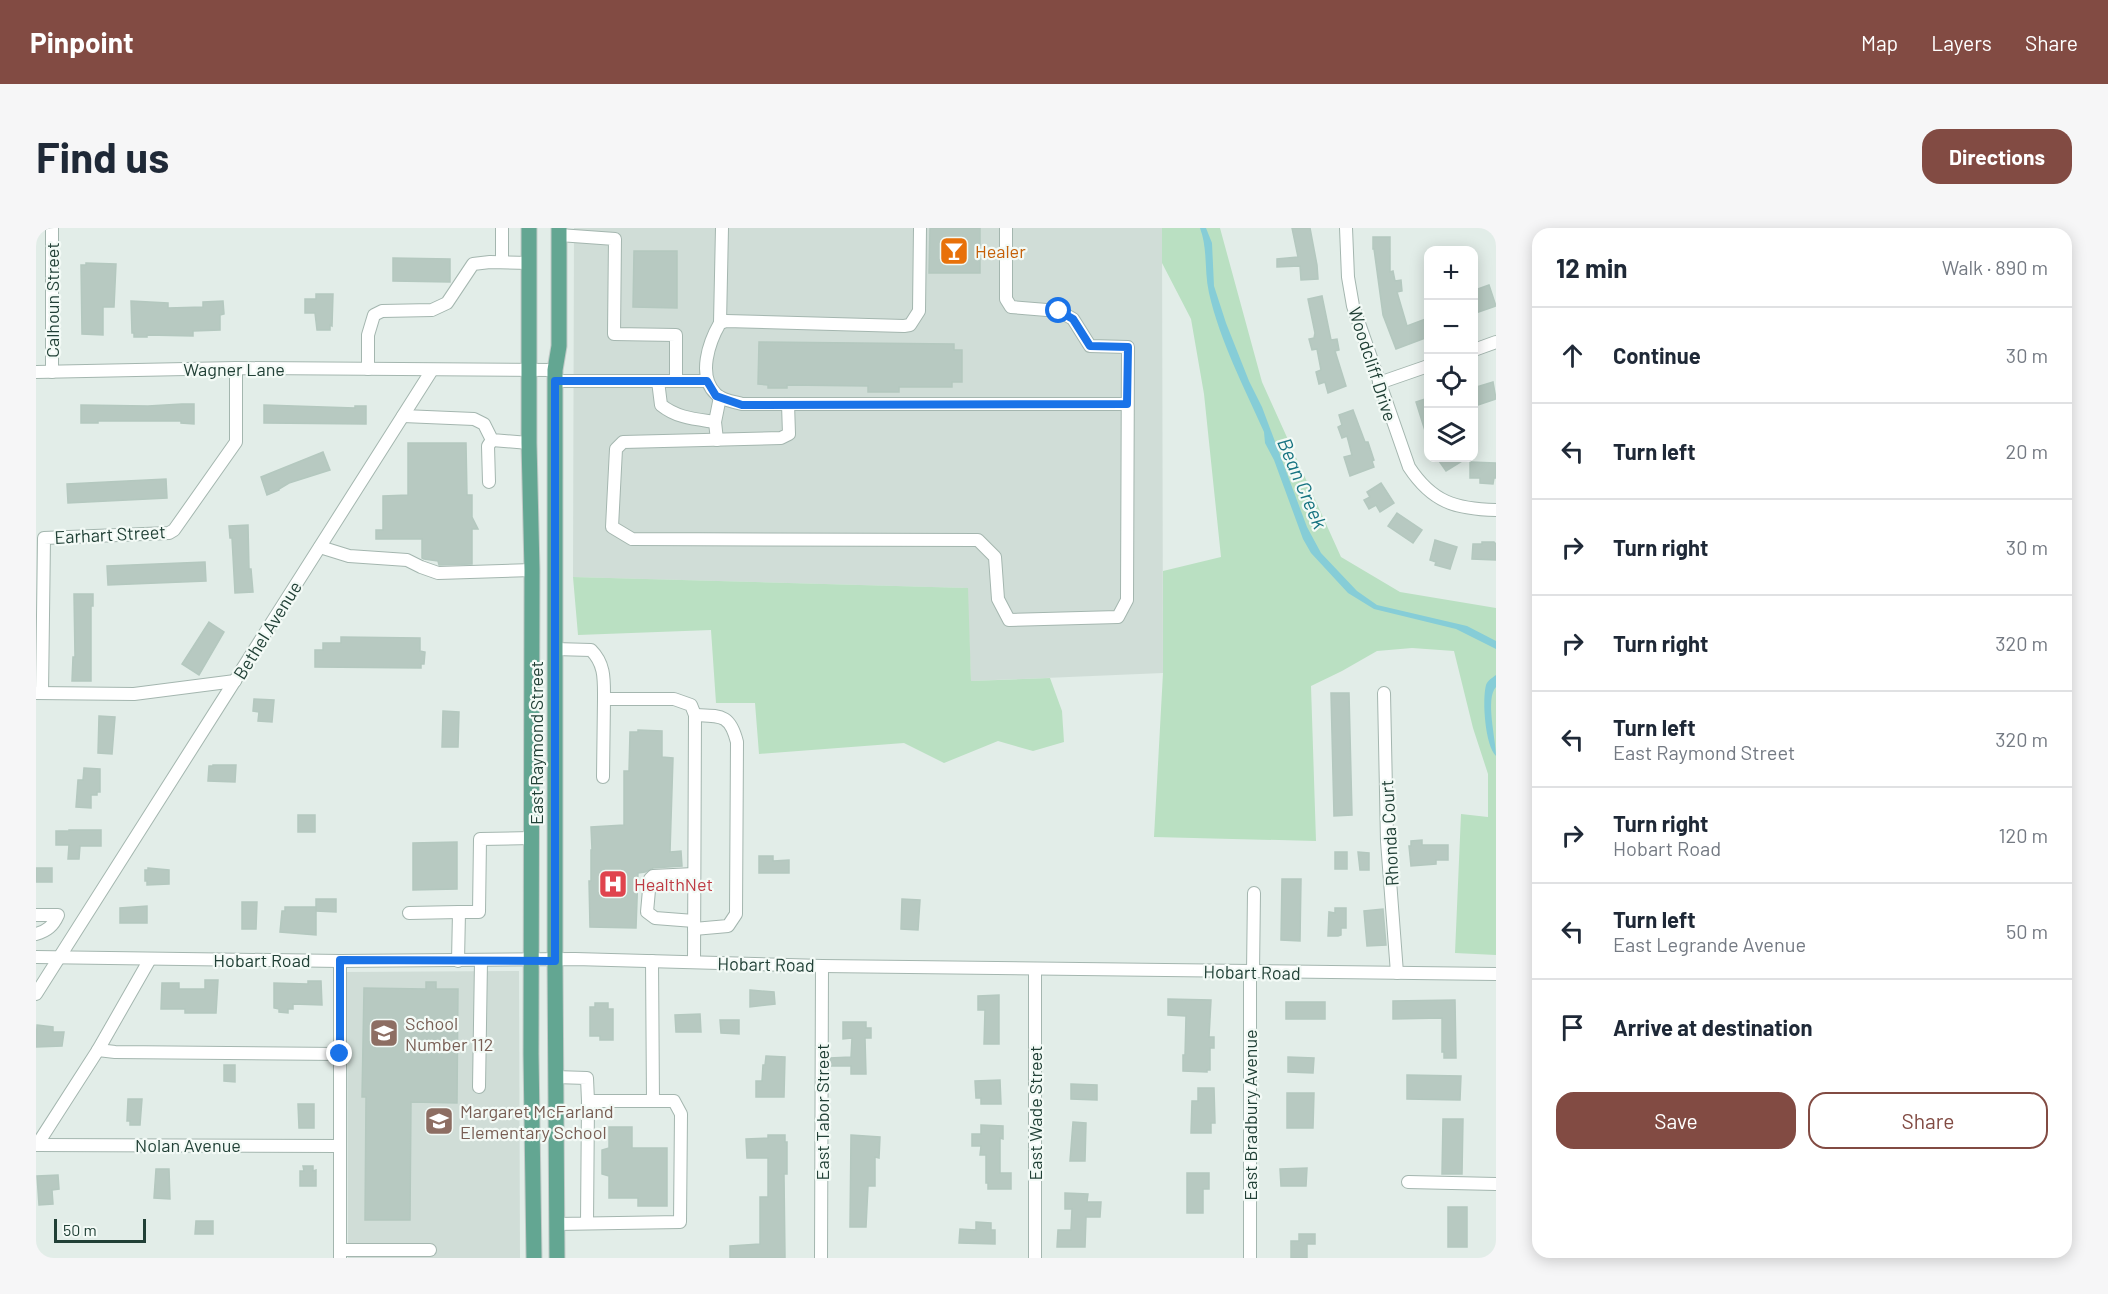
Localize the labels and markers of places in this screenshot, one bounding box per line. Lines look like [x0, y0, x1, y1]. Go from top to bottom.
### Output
bar icon: Healer [938, 235, 970, 267]
place label: Healer [975, 240, 1026, 262]
hospital icon: HealthNet [597, 868, 629, 900]
place label: HealthNet [634, 873, 713, 895]
place label: School Number 112 [405, 1012, 493, 1055]
school or university icon: School Number 112 [368, 1017, 400, 1049]
place label: Margaret McFarland Elementary School [460, 1100, 614, 1143]
school or university icon: Margaret McFarland Elementary School [423, 1105, 455, 1137]

